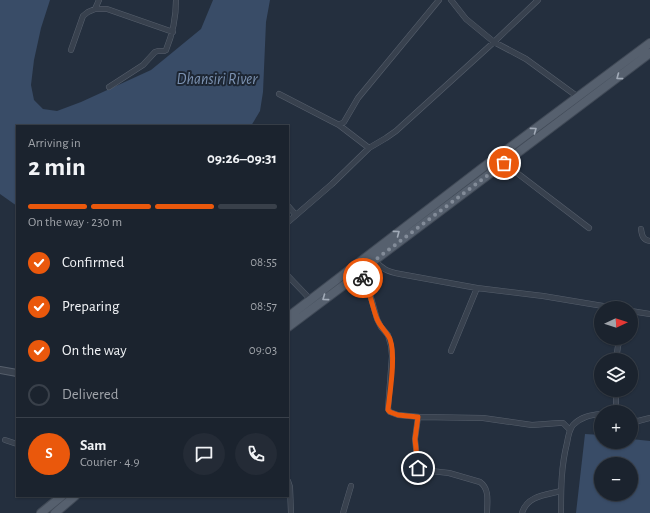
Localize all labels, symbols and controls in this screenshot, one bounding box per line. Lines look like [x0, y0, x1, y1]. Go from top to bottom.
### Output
water label: Dhansiri River [177, 71, 258, 87]
one-way arrow [616, 72, 623, 79]
one-way arrow [530, 127, 537, 135]
text: Arriving in [28, 137, 81, 150]
pin [487, 146, 521, 180]
text: 09:26–09:31 [207, 151, 277, 166]
icon: bag [493, 152, 515, 174]
text: 2 min [28, 154, 86, 180]
text: On the way · 230 m [28, 216, 122, 229]
one-way arrow [392, 231, 399, 238]
icon: check [28, 252, 50, 274]
text: Confirmed [62, 255, 124, 270]
text: 08:55 [250, 256, 277, 269]
courier [343, 258, 383, 298]
icon: bike [352, 267, 374, 289]
one-way arrow [323, 294, 330, 301]
icon: check [28, 296, 50, 318]
text: Preparing [62, 299, 119, 314]
text: 08:57 [250, 300, 277, 313]
north arrow [594, 301, 638, 345]
map controls [594, 301, 638, 501]
icon: check [28, 340, 50, 362]
text: On the way [62, 343, 127, 358]
text: 09:03 [249, 344, 277, 357]
button: layers [594, 353, 638, 397]
text: Delivered [62, 387, 119, 402]
button: + [594, 405, 638, 449]
button: chat [183, 433, 225, 475]
button: phone [235, 433, 277, 475]
text: Sam [80, 438, 106, 453]
text: S [45, 446, 53, 461]
pin [401, 451, 435, 485]
text: Courier · 4.9 [80, 456, 140, 469]
icon: home [407, 457, 429, 479]
button: − [594, 457, 638, 501]

